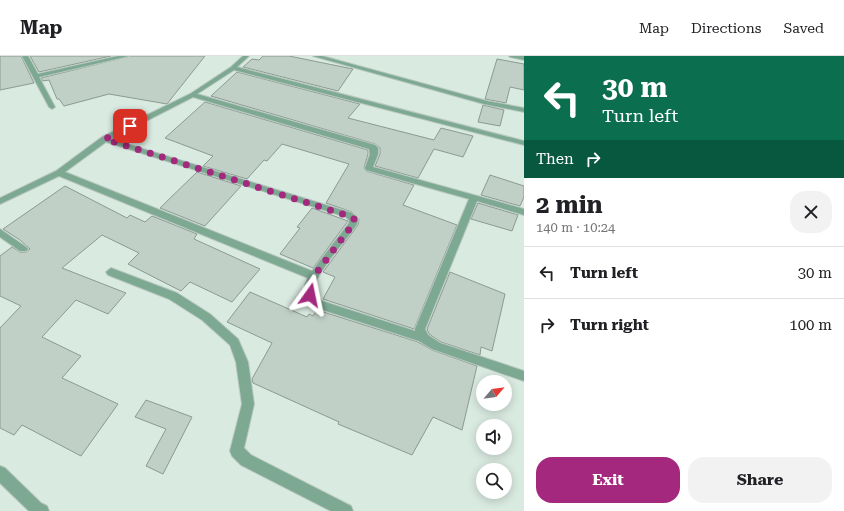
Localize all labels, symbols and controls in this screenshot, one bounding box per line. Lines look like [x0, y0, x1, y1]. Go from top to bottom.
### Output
text: Map [20, 16, 62, 39]
text: Map [639, 20, 669, 36]
text: Directions [691, 20, 761, 36]
text: Saved [783, 20, 824, 36]
text: 30 m [602, 71, 667, 104]
icon: left [536, 72, 588, 124]
text: Turn left [602, 105, 678, 126]
pin [113, 109, 147, 143]
icon: arrive [119, 115, 141, 137]
icon: right [582, 148, 604, 170]
text: Then [536, 150, 574, 168]
text: 2 min [536, 191, 603, 219]
button: close [790, 191, 832, 233]
text: 140 m · 10:24 [536, 220, 615, 235]
icon: left [536, 262, 558, 284]
text: Turn left [570, 264, 638, 282]
text: 30 m [798, 264, 832, 282]
position arrow [289, 274, 331, 316]
icon: right [536, 314, 558, 336]
text: Turn right [570, 316, 649, 334]
text: 100 m [789, 316, 832, 334]
north arrow [476, 375, 512, 411]
map controls [476, 375, 512, 499]
button: sound [476, 419, 512, 455]
button: Exit [536, 457, 680, 503]
button: Share [688, 457, 832, 503]
button: search [476, 463, 512, 499]

